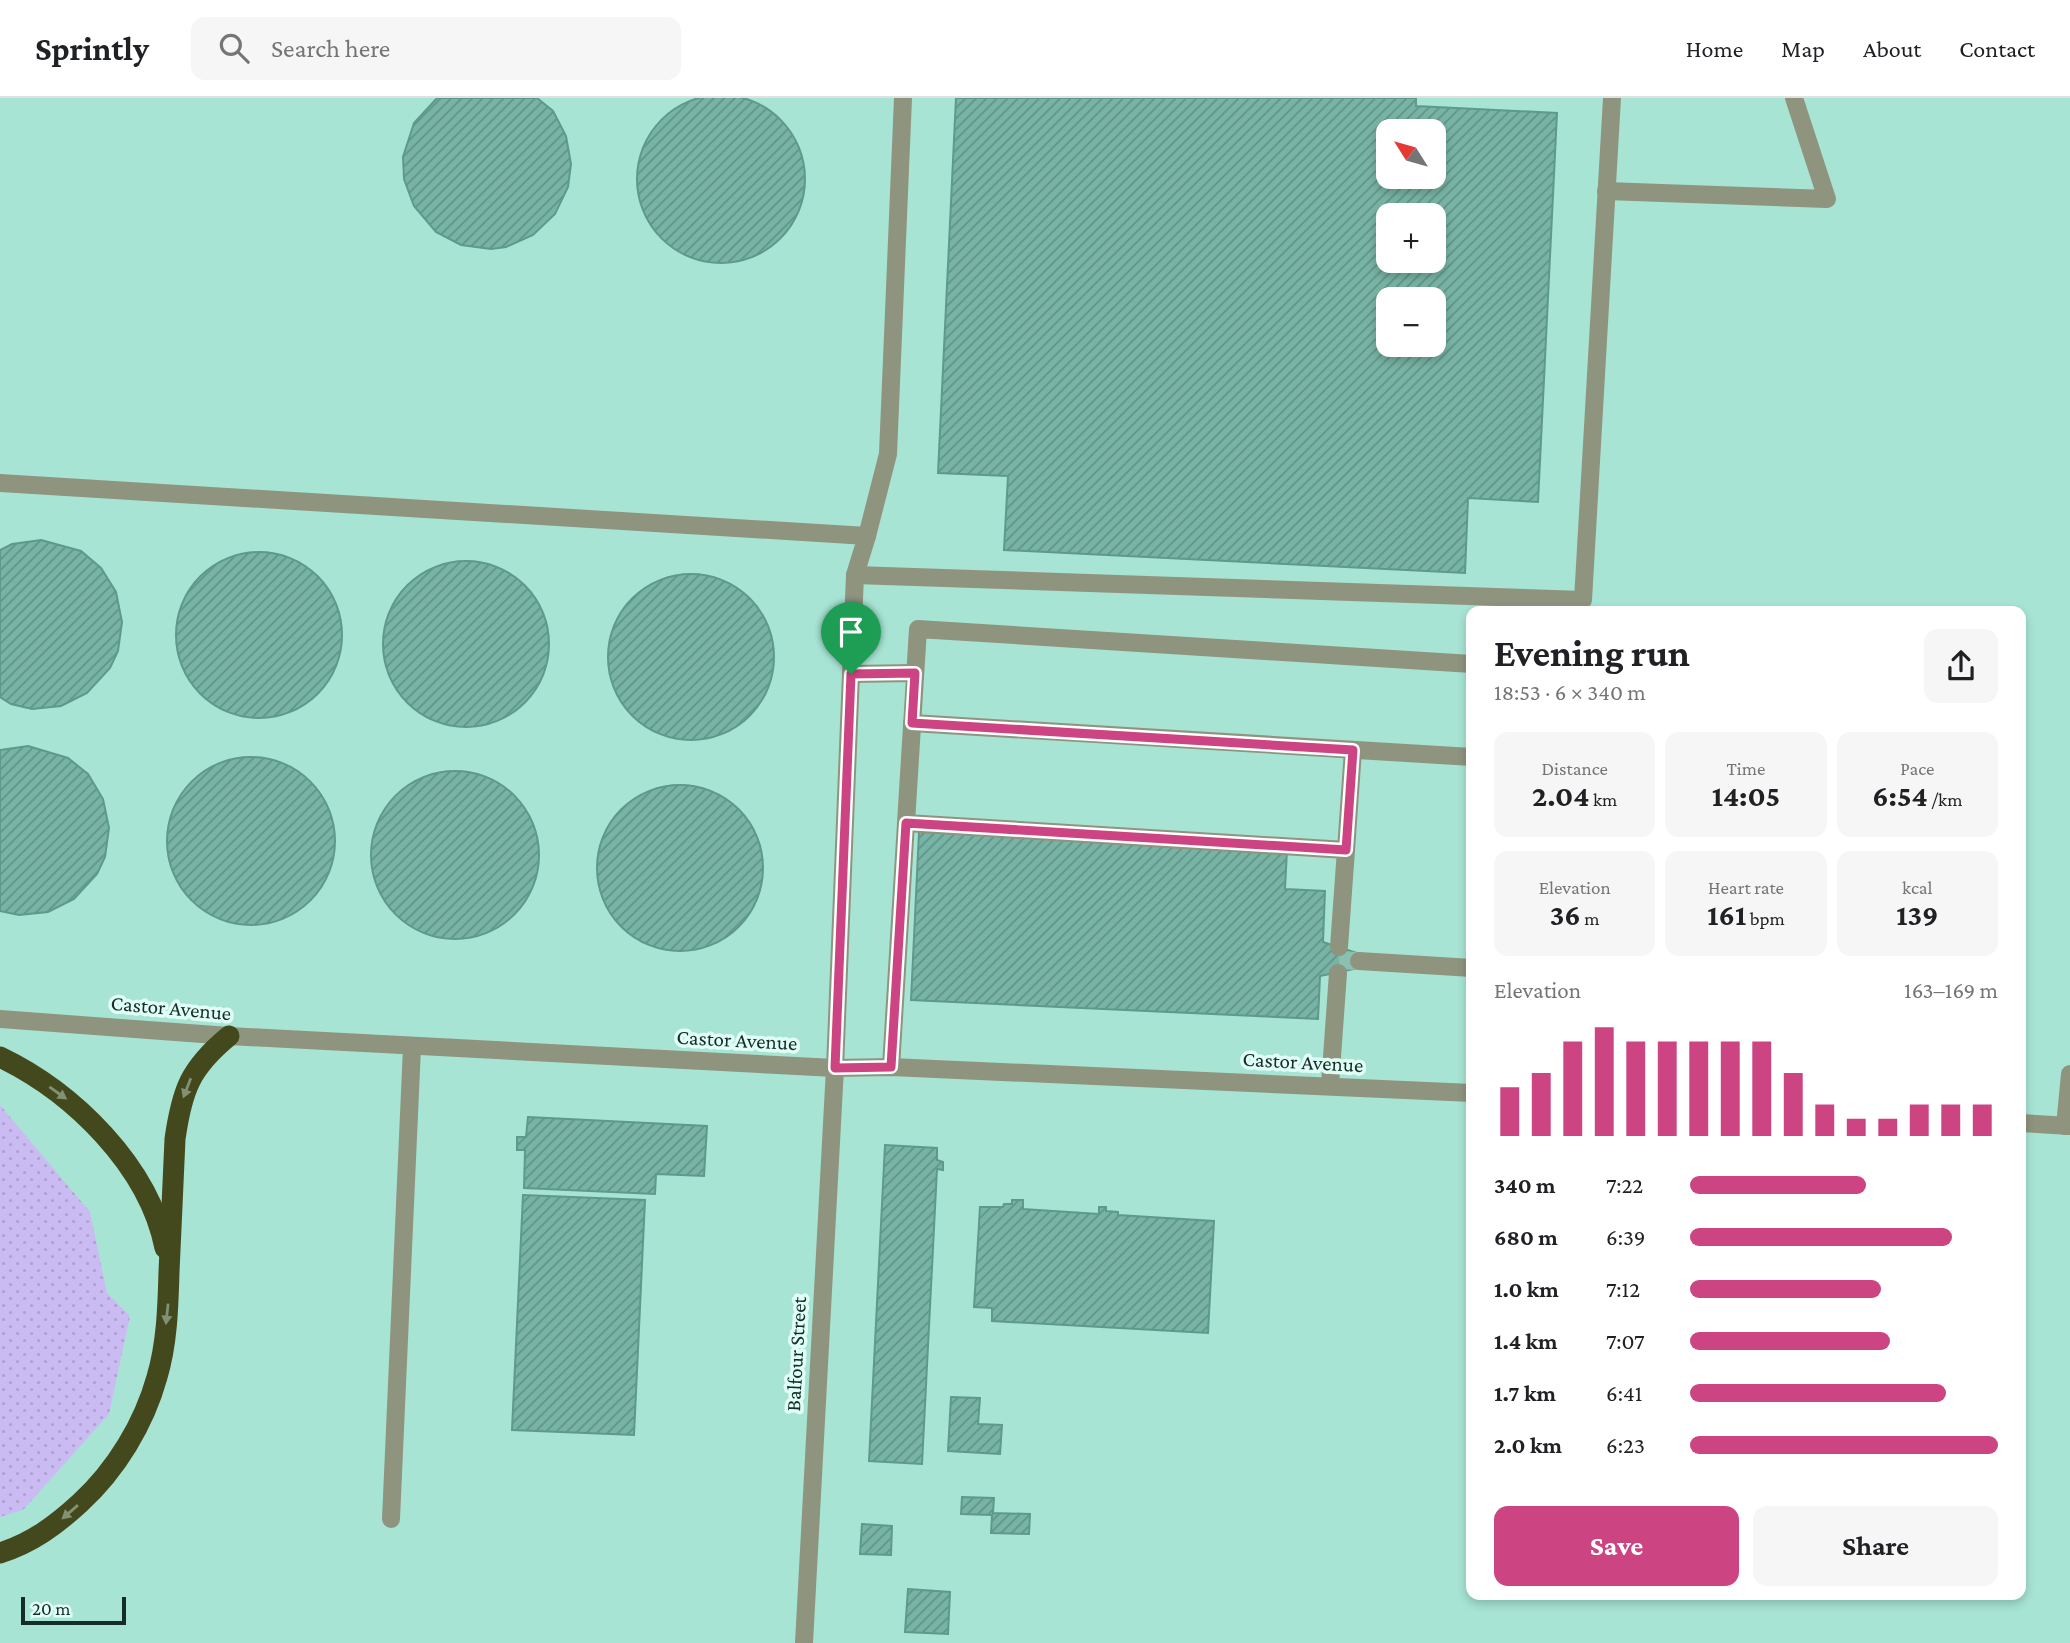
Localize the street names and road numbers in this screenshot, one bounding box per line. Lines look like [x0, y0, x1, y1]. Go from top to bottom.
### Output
street label: Castor Avenue [110, 991, 232, 1025]
street label: Castor Avenue [676, 1025, 798, 1055]
street label: Castor Avenue [1242, 1047, 1364, 1077]
street label: Balfour Street [781, 1295, 811, 1412]

